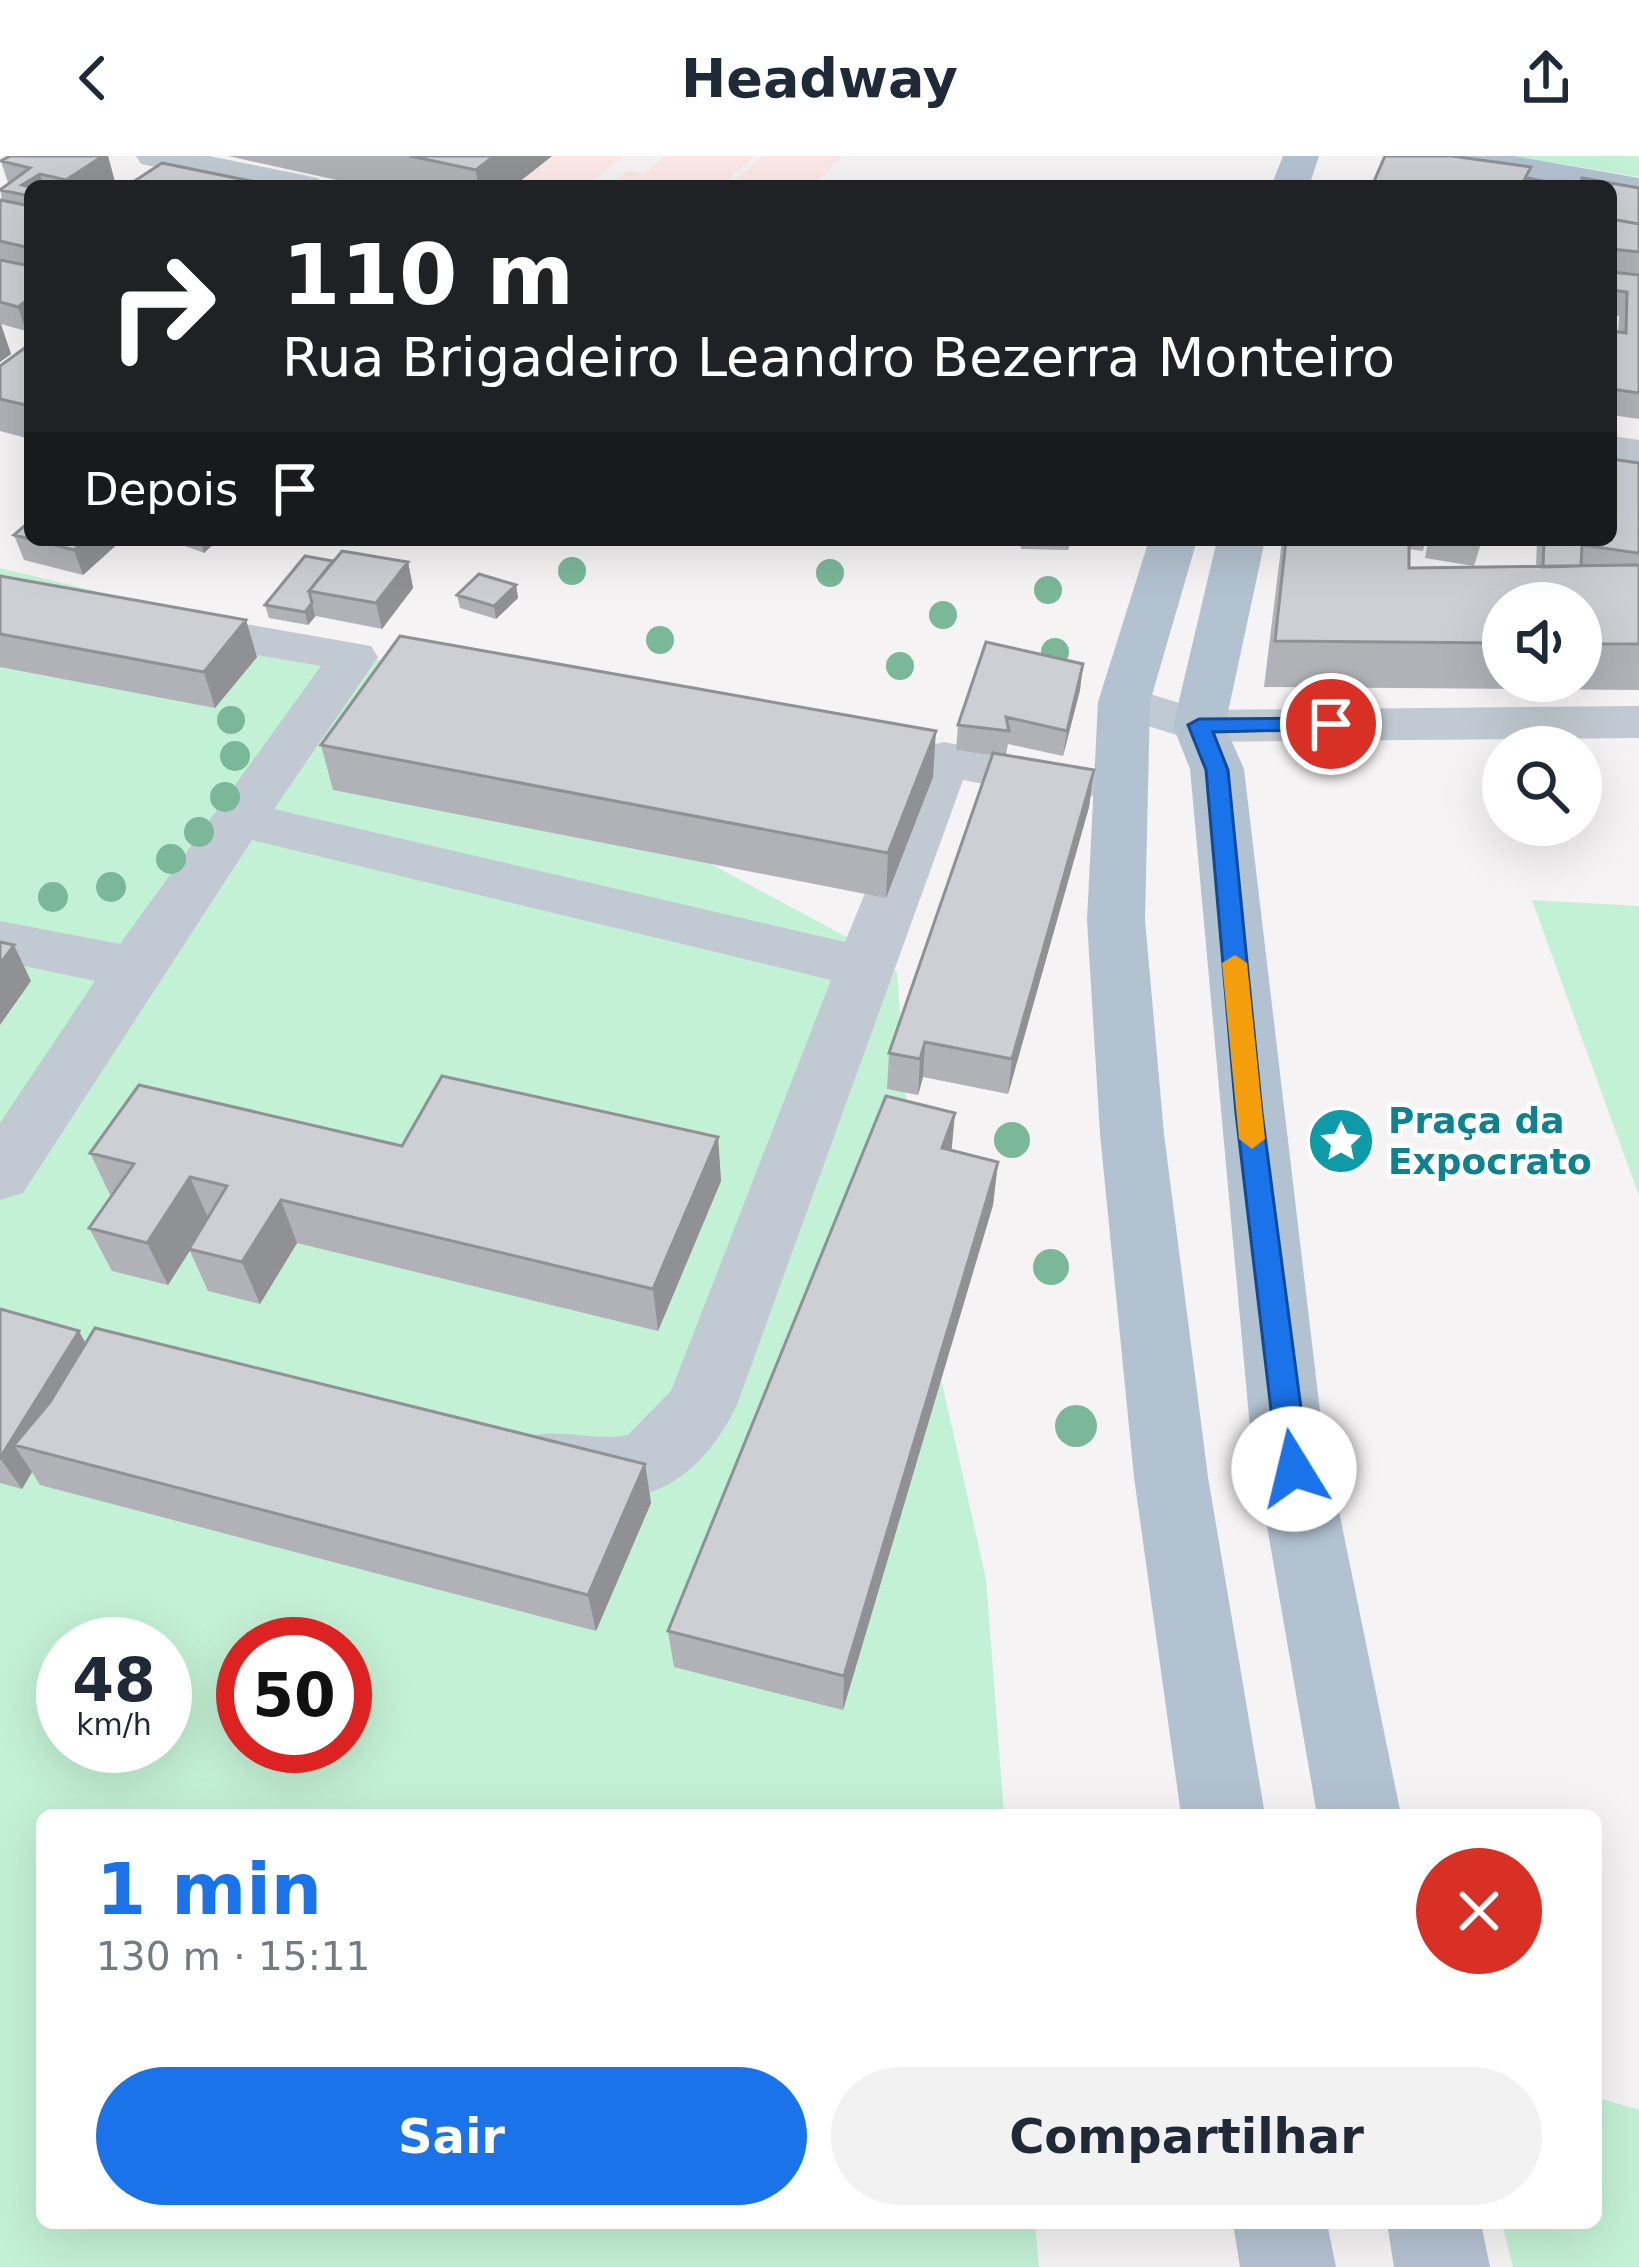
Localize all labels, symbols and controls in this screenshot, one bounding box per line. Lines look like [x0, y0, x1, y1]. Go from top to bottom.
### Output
icon: back [60, 45, 126, 111]
icon: share [1513, 45, 1579, 111]
text: Headway [681, 47, 958, 110]
text: 110 m [282, 226, 574, 324]
icon: right [84, 228, 240, 384]
text: Rua Brigadeiro Leandro Bezerra Monteiro [282, 326, 1395, 389]
icon: arrive [262, 456, 328, 522]
text: Depois [84, 463, 238, 516]
map controls [1482, 582, 1602, 846]
button: sound [1482, 582, 1602, 702]
pin [1280, 673, 1382, 775]
icon: arrive [1298, 691, 1364, 757]
button: search [1482, 726, 1602, 846]
place label: Praça da Expocrato [1388, 1100, 1592, 1182]
place icon: Praça da Expocrato [1306, 1106, 1376, 1176]
position arrow [1231, 1406, 1357, 1532]
speed limit sign: 50 [216, 1617, 372, 1773]
text: 48 [72, 1645, 156, 1715]
text: km/h [76, 1707, 152, 1742]
text: 1 min [96, 1847, 322, 1931]
button: close [1416, 1848, 1542, 1974]
text: 130 m · 15:11 [96, 1934, 370, 1979]
button: Sair [96, 2067, 807, 2205]
button: Compartilhar [831, 2067, 1542, 2205]

